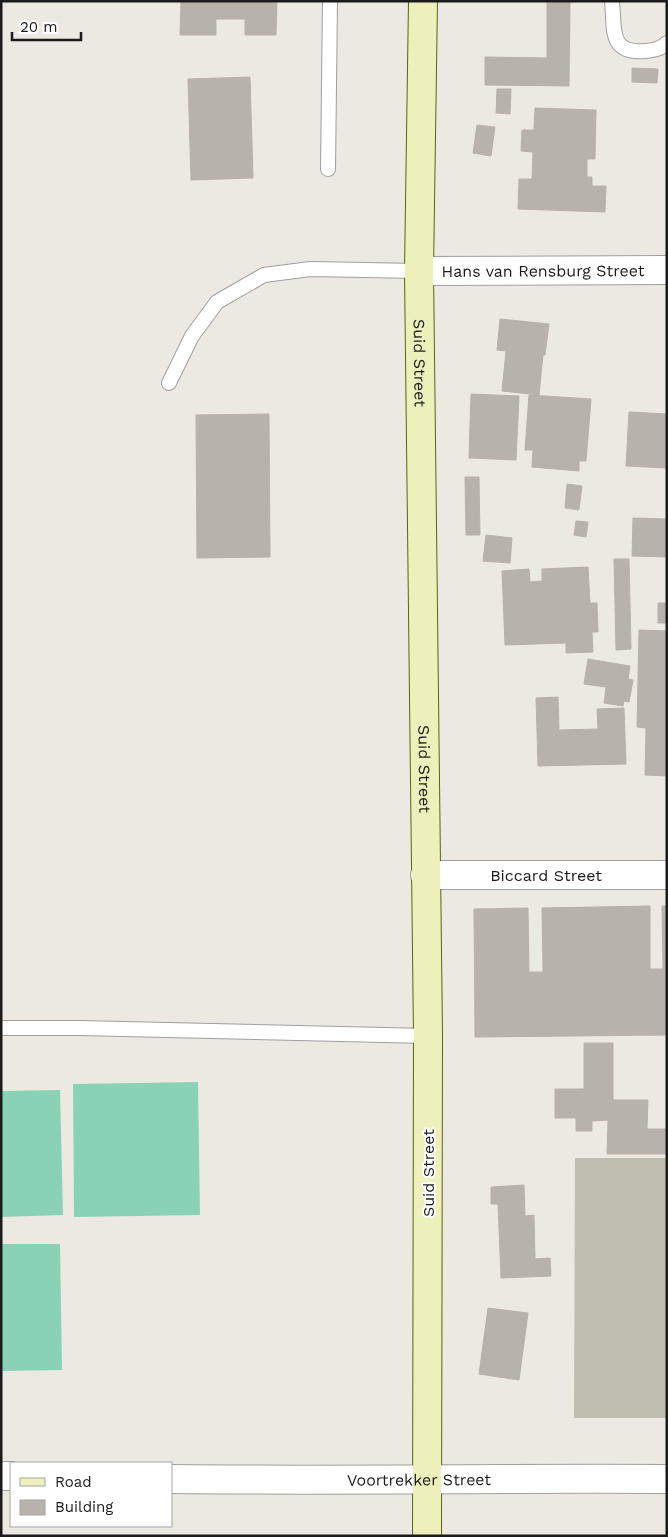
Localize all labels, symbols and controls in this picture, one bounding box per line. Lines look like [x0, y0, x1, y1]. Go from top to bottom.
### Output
scale bar [12, 10, 81, 42]
text: 20 m [20, 18, 58, 36]
street label: Hans van Rensburg Street [442, 261, 645, 280]
street label: Suid Street [410, 319, 430, 407]
street label: Suid Street [415, 725, 435, 813]
street label: Biccard Street [490, 866, 602, 885]
street label: Suid Street [419, 1129, 438, 1217]
legend [10, 1462, 172, 1527]
street label: Voortrekker Street [347, 1470, 491, 1489]
text: Road [55, 1473, 92, 1491]
text: Building [55, 1498, 113, 1516]

